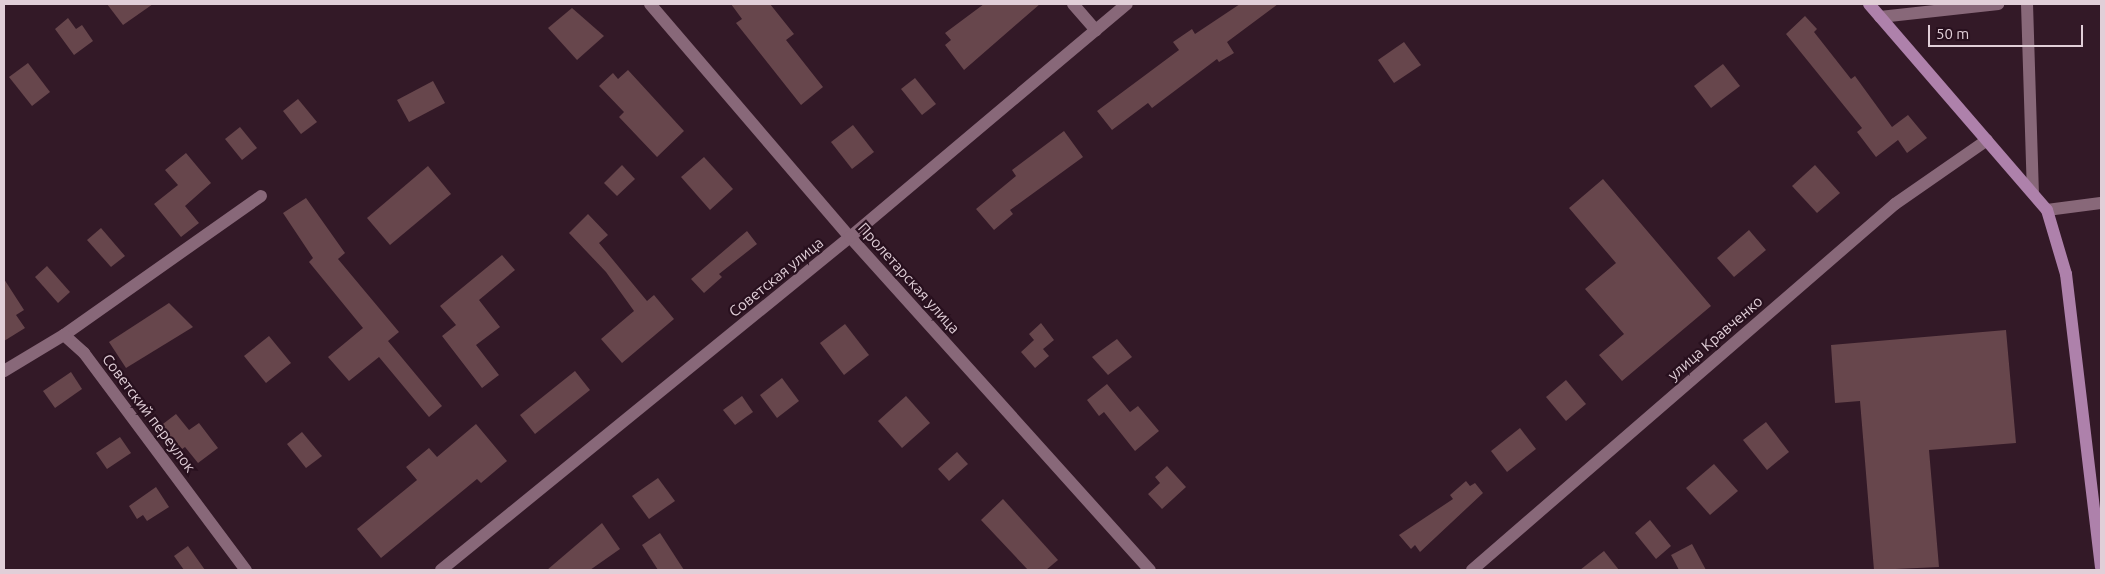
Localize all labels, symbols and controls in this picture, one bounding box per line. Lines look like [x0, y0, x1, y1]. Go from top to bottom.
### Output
scale bar [1930, 15, 2085, 47]
text: 50 m [1936, 25, 1969, 42]
street label: Пролетарская улица [854, 219, 964, 337]
street label: Советская улица [725, 233, 827, 321]
street label: улица Кравченко [1664, 292, 1766, 384]
street label: Советский переулок [99, 350, 199, 476]

